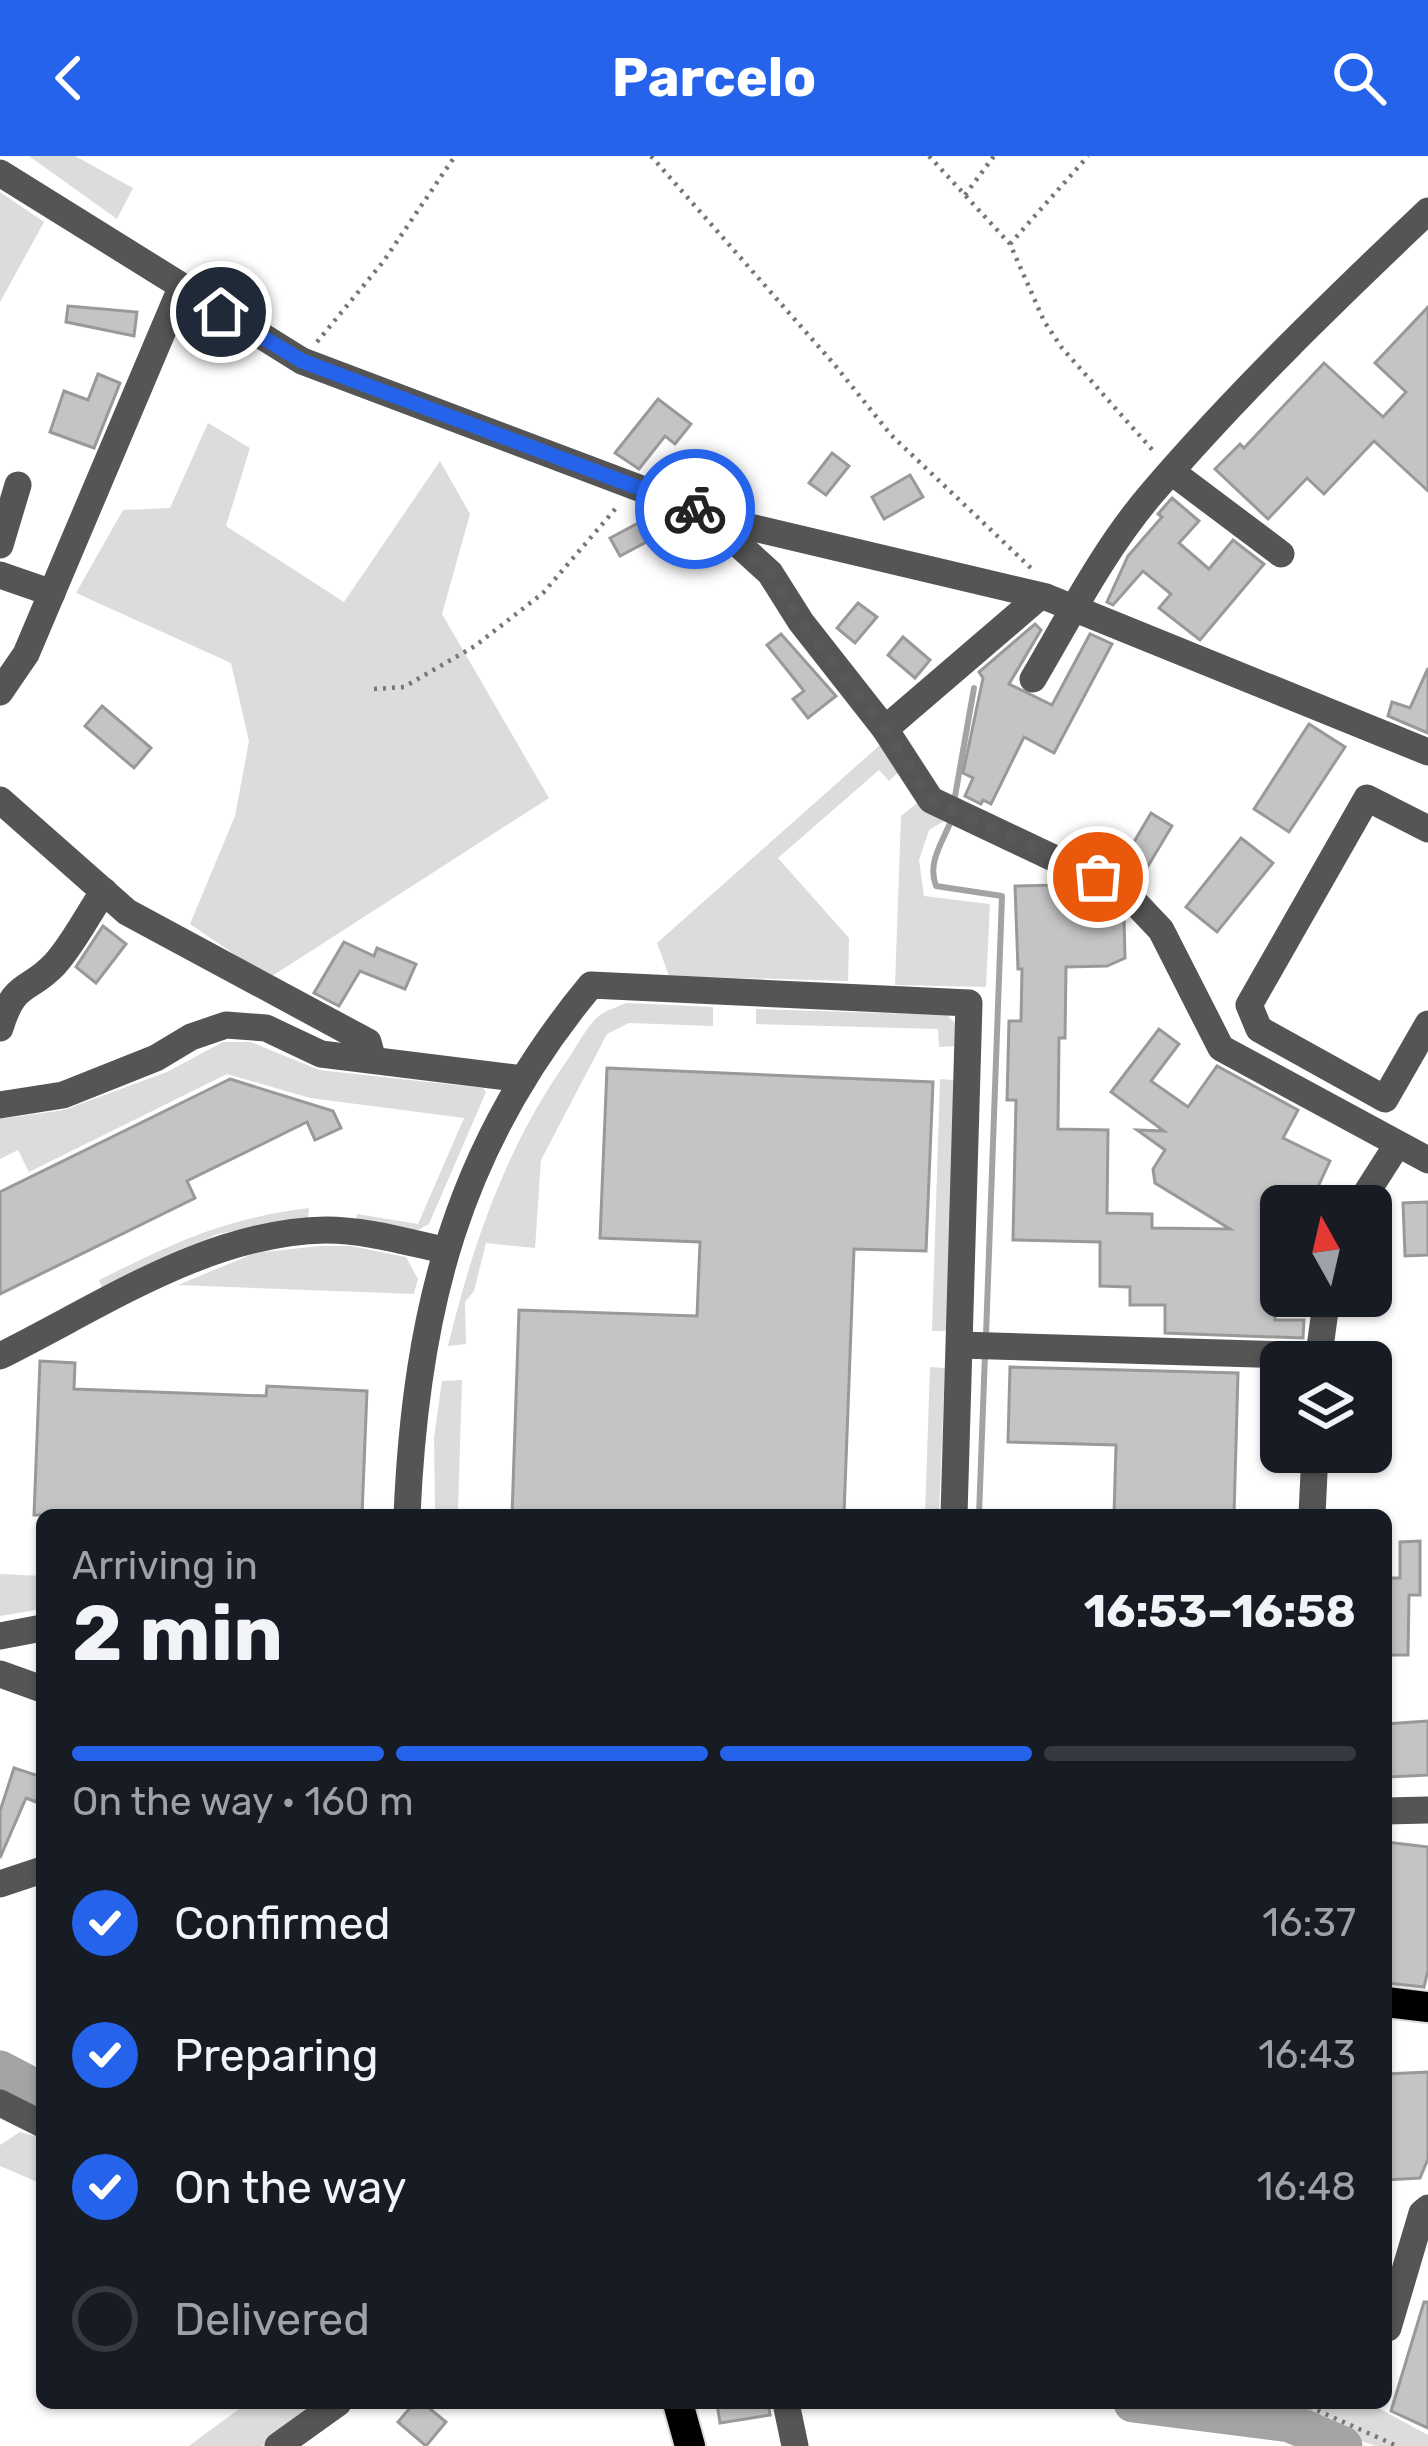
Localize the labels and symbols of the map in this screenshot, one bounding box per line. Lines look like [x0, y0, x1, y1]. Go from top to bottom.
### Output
pin [170, 261, 272, 363]
courier [635, 449, 755, 569]
pin [1047, 826, 1149, 928]
north arrow [1260, 1185, 1392, 1317]

